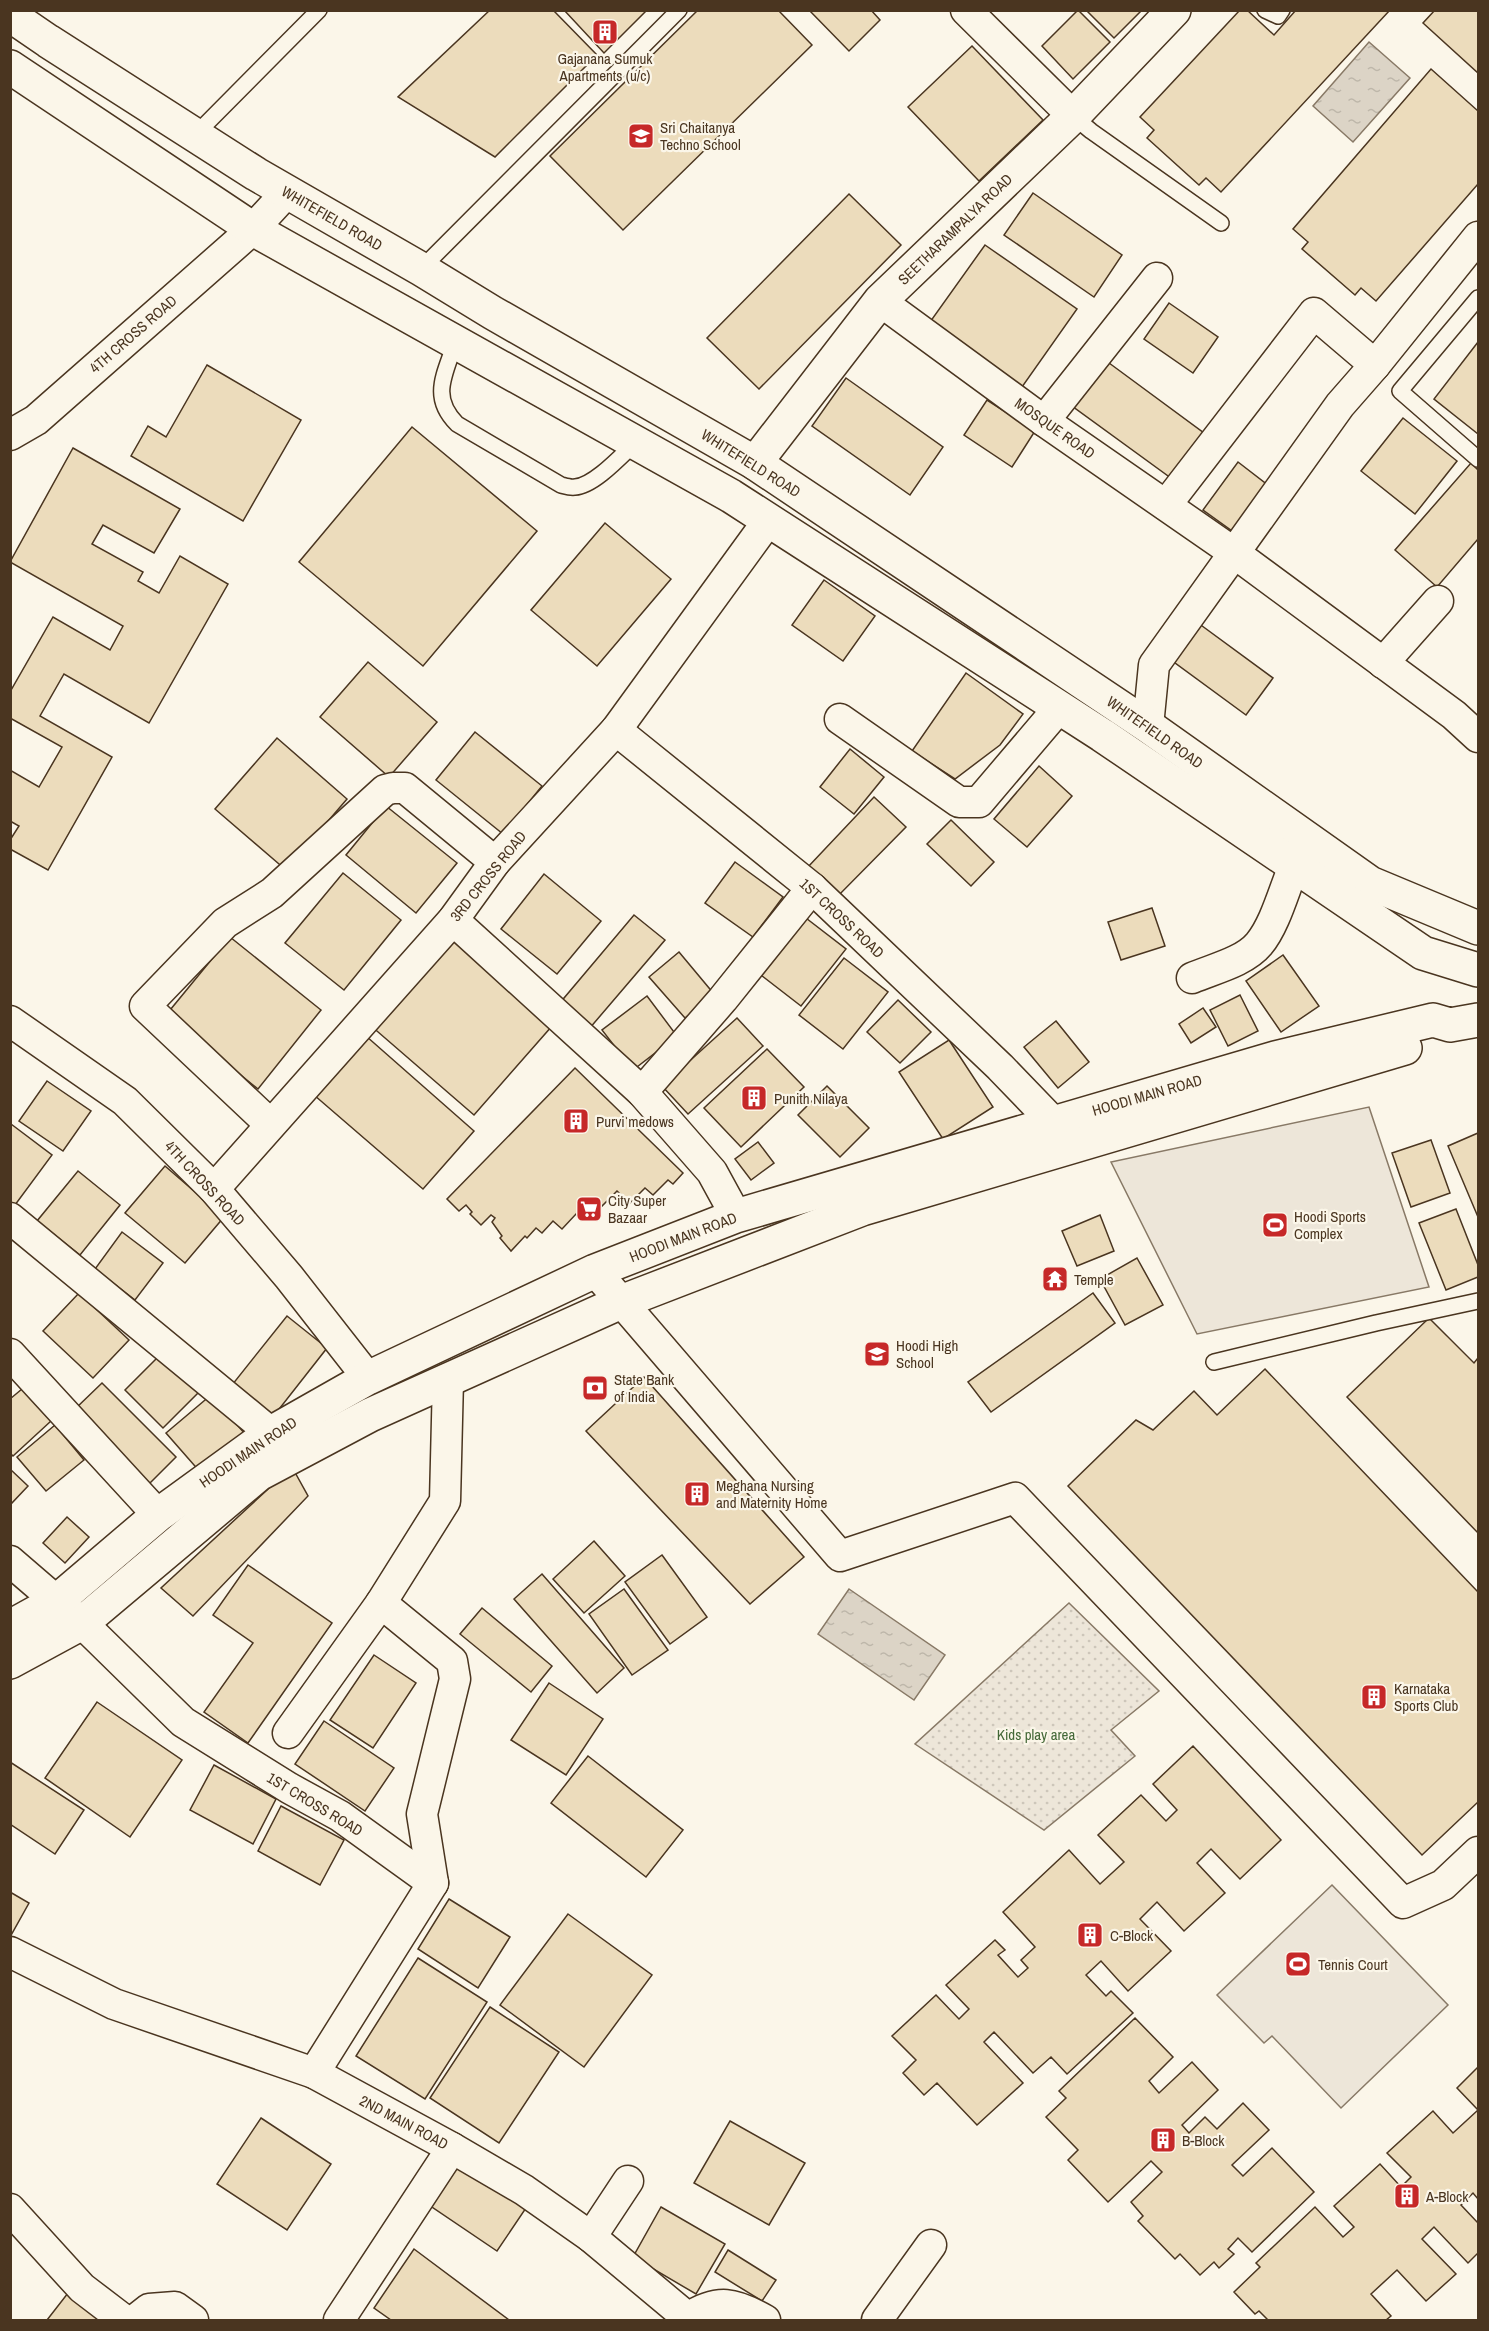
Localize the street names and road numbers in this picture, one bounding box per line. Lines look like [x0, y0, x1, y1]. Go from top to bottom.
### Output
street label: SEETHARAMPALYA ROAD [893, 169, 1017, 289]
street label: WHITEFIELD ROAD [278, 181, 386, 256]
street label: 4TH CROSS ROAD [85, 290, 181, 378]
street label: MOSQUE ROAD [1011, 393, 1099, 464]
street label: WHITEFIELD ROAD [697, 424, 805, 502]
street label: WHITEFIELD ROAD [1103, 691, 1208, 773]
street label: 3RD CROSS ROAD [445, 826, 531, 926]
street label: 1ST CROSS ROAD [795, 873, 889, 963]
street label: HOODI MAIN ROAD [1090, 1069, 1205, 1121]
street label: 4TH CROSS ROAD [160, 1136, 250, 1230]
street label: HOODI MAIN ROAD [626, 1207, 740, 1267]
street label: HOODI MAIN ROAD [195, 1412, 301, 1492]
street label: 1ST CROSS ROAD [263, 1767, 367, 1841]
street label: 2ND MAIN ROAD [356, 2090, 452, 2154]

